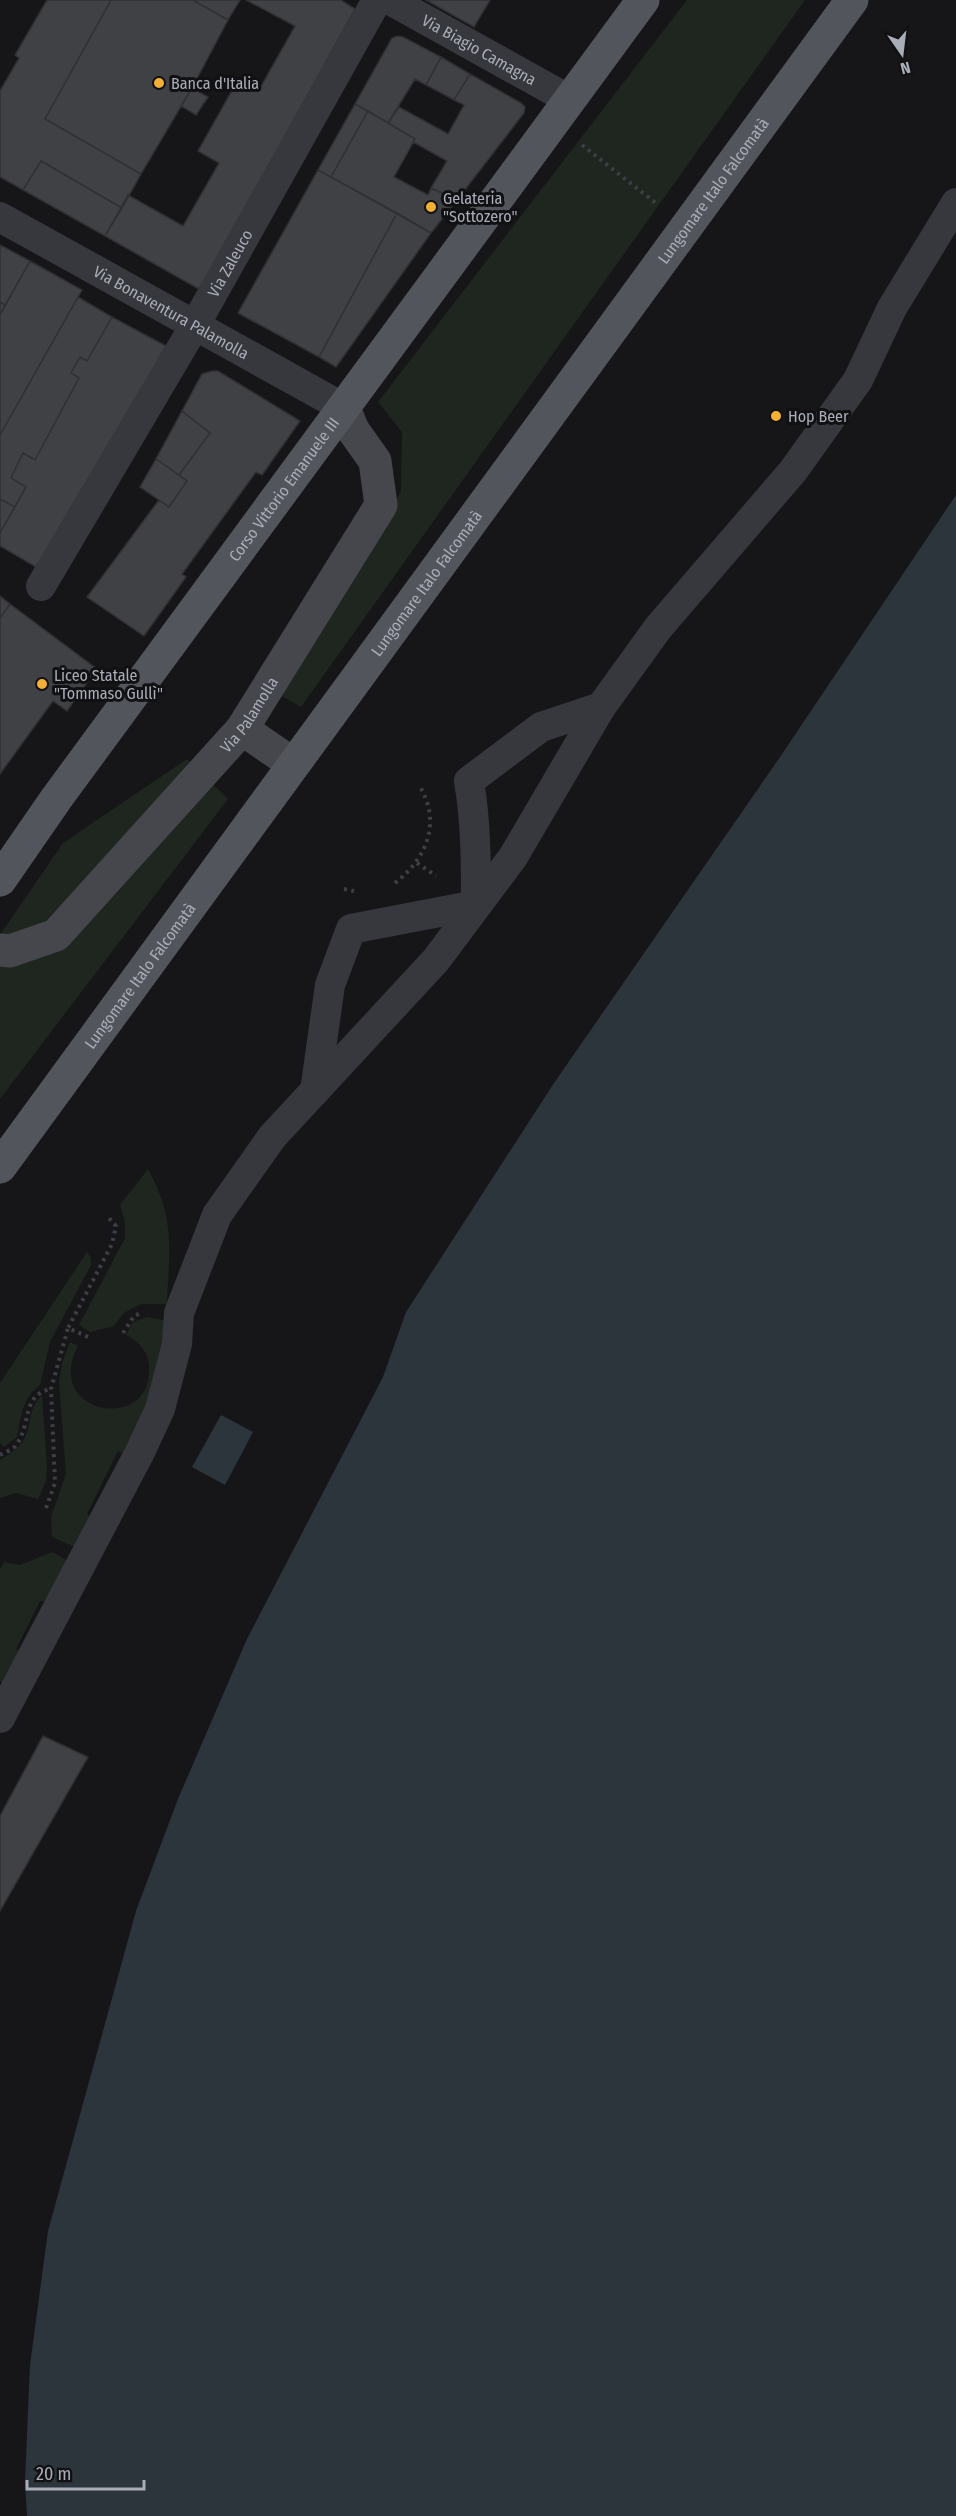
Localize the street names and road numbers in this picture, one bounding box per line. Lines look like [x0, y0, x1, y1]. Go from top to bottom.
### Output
street label: Via Biagio Camagna [419, 10, 540, 89]
street label: Lungomare Italo Falcomatà [653, 114, 772, 267]
street label: Via Zaleuco [203, 226, 256, 300]
street label: Via Bonaventura Palamolla [90, 261, 253, 363]
street label: Corso Vittorio Emanuele III [224, 413, 343, 565]
street label: Lungomare Italo Falcomatà [367, 506, 486, 660]
street label: Via Palamolla [216, 673, 282, 756]
street label: Lungomare Italo Falcomatà [80, 899, 199, 1052]

